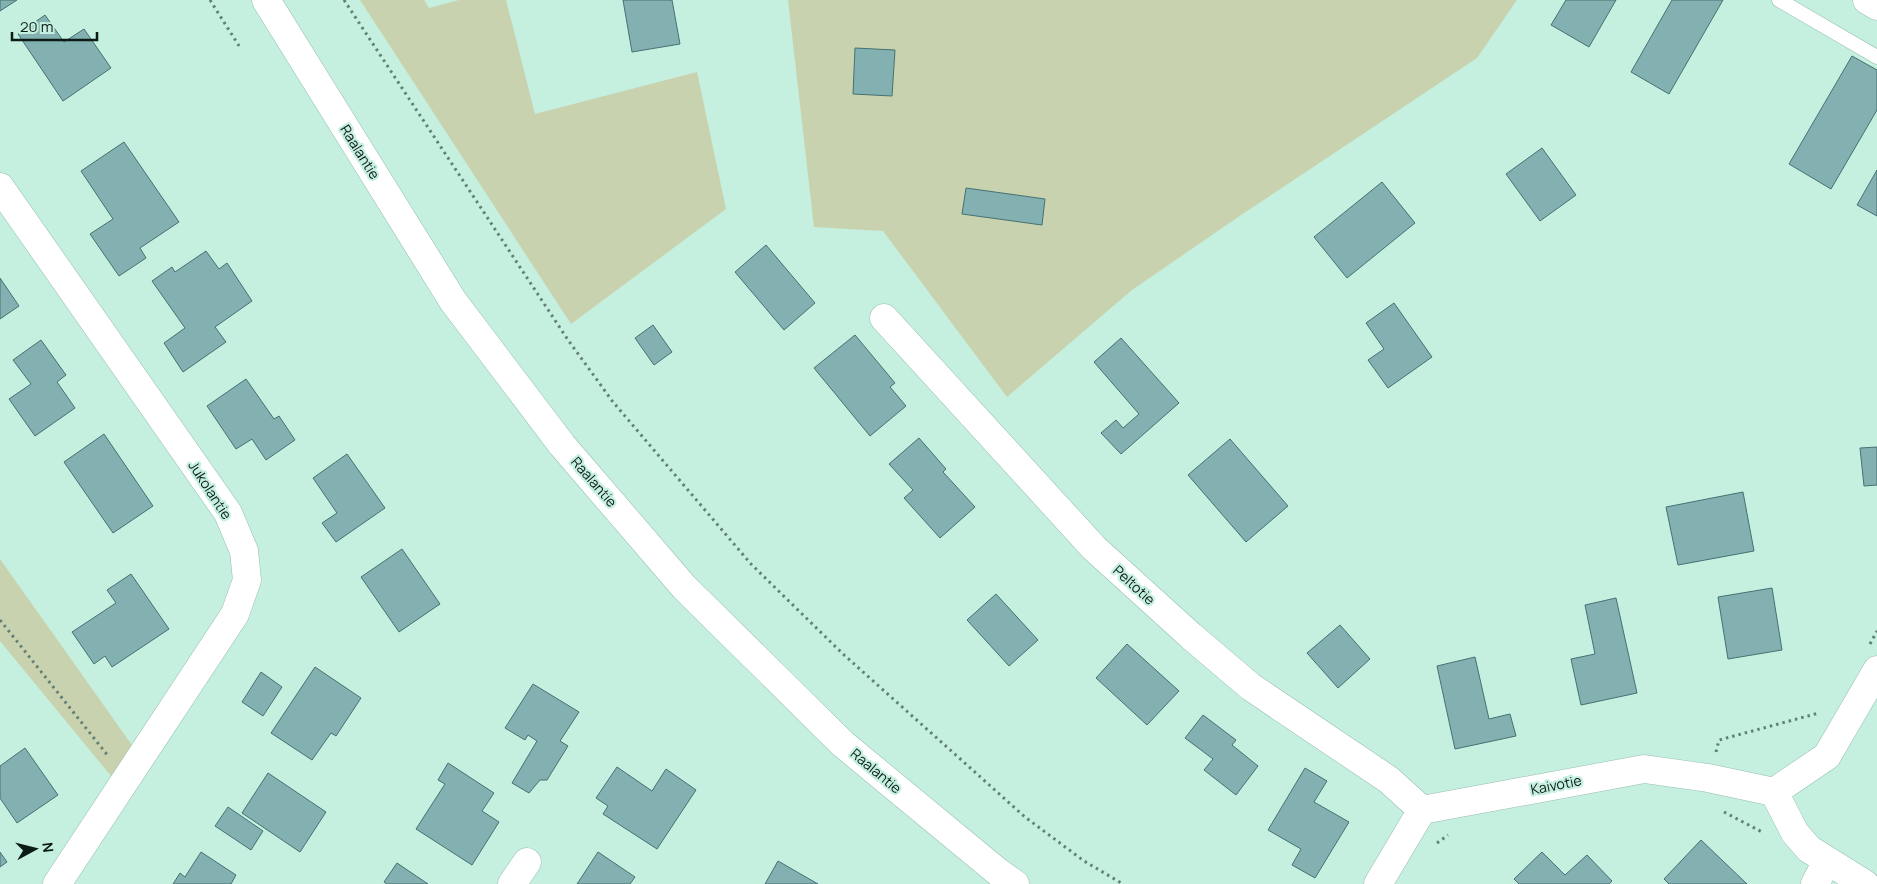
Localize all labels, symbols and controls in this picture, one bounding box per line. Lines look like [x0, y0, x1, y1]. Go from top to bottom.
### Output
scale bar [12, 10, 98, 42]
text: 20 m [20, 16, 53, 37]
street label: Raalantie [336, 121, 385, 183]
street label: Raalantie [567, 452, 621, 511]
street label: Jukolantie [184, 457, 236, 523]
street label: Peltotie [1109, 561, 1159, 609]
street label: Raalantie [847, 744, 906, 797]
street label: Kaivotie [1529, 770, 1583, 799]
north arrow [10, 824, 60, 874]
text: N [38, 841, 58, 854]

